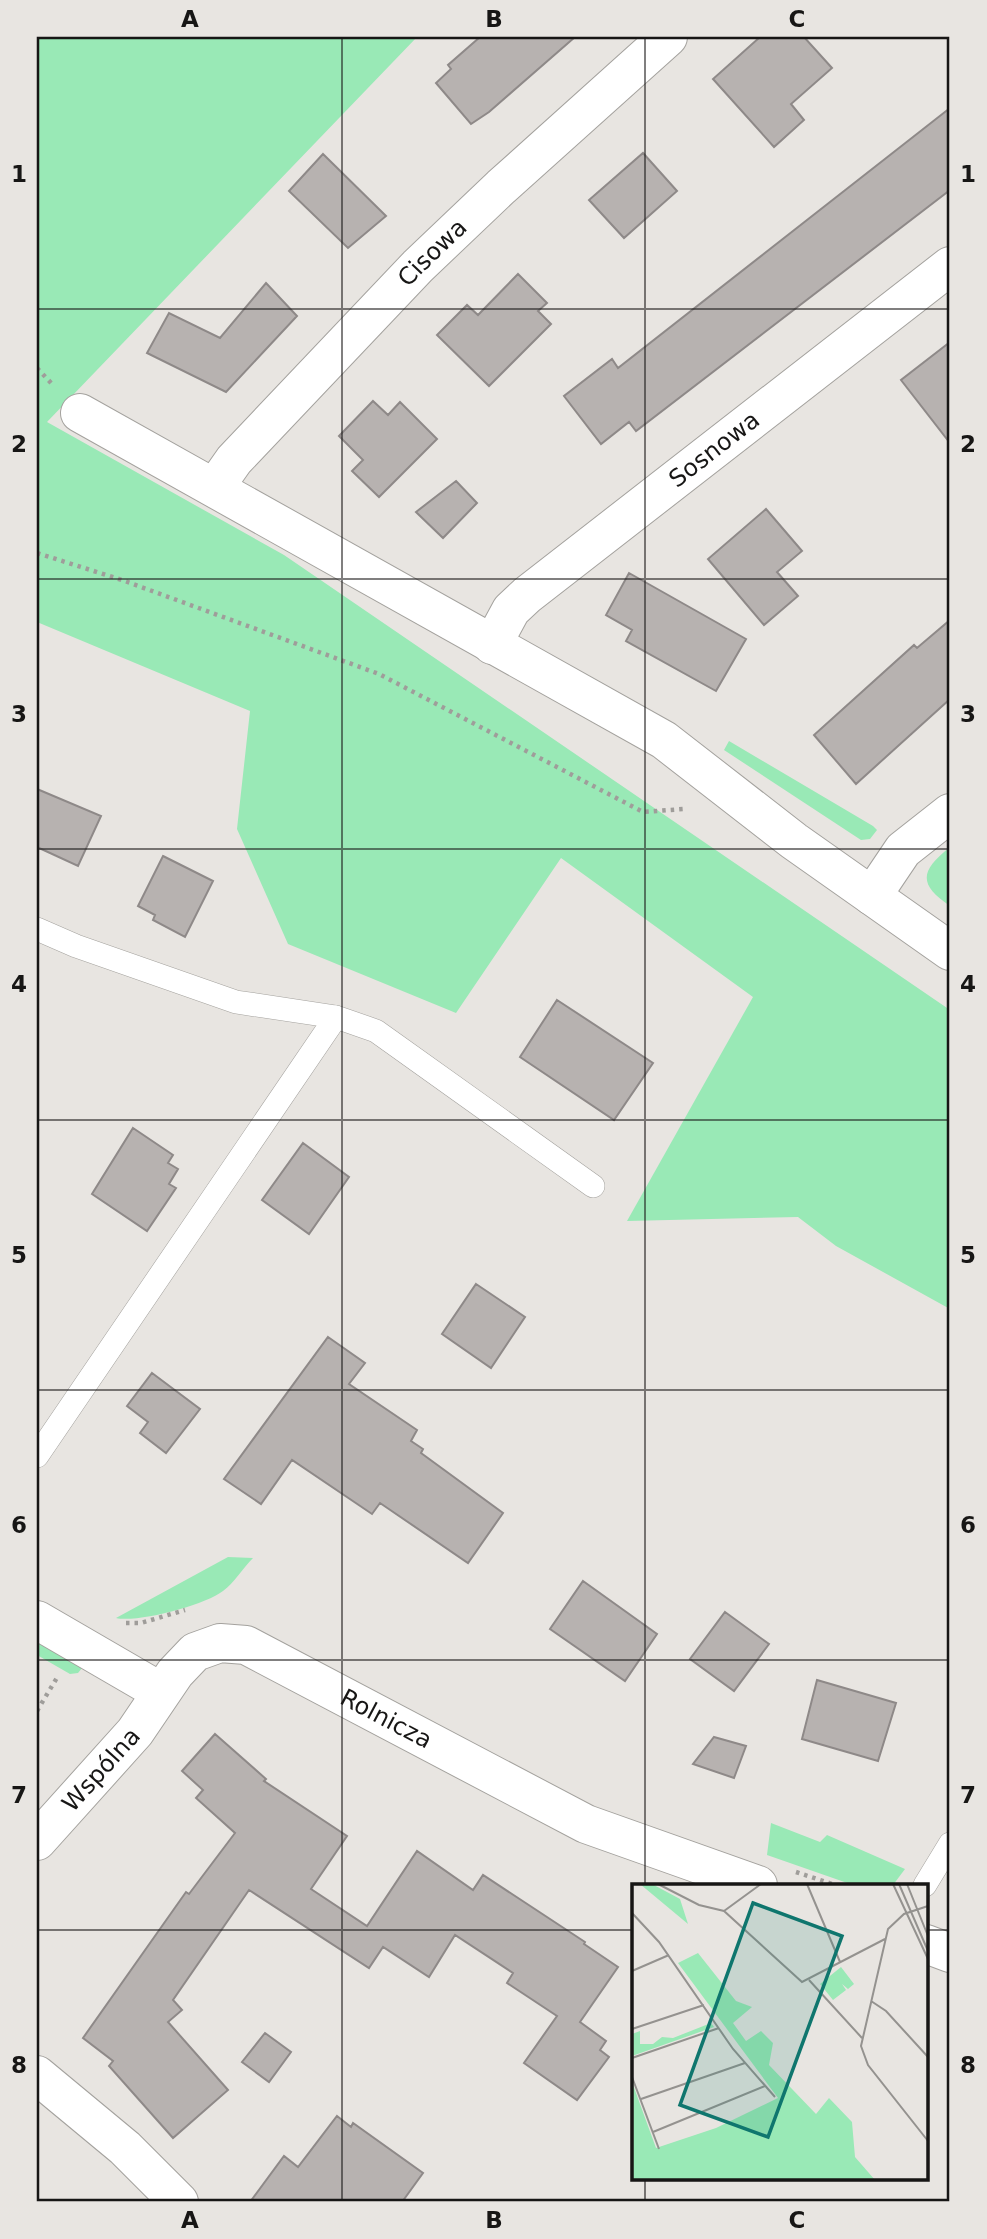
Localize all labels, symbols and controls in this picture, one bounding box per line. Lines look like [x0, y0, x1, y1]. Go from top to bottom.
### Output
text: A [181, 6, 199, 32]
text: B [485, 6, 503, 32]
text: C [789, 6, 805, 32]
text: 1 [11, 161, 27, 187]
text: 1 [960, 161, 976, 187]
street label: Cisowa [392, 213, 473, 292]
street label: Sosnowa [664, 406, 765, 493]
text: 2 [11, 431, 27, 457]
text: 2 [960, 431, 976, 457]
text: 3 [11, 701, 27, 727]
text: 3 [960, 701, 976, 727]
text: 4 [11, 971, 27, 997]
text: 4 [960, 971, 976, 997]
text: 5 [11, 1242, 27, 1268]
text: 5 [960, 1242, 976, 1268]
text: 6 [11, 1512, 27, 1538]
text: 6 [960, 1512, 976, 1538]
street label: Rolnicza [336, 1683, 437, 1754]
street label: Wspólna [56, 1722, 146, 1817]
text: 7 [11, 1782, 27, 1808]
text: 7 [960, 1782, 976, 1808]
inset map [632, 1884, 928, 2180]
text: 8 [11, 2052, 27, 2078]
text: 8 [960, 2052, 976, 2078]
text: A [181, 2207, 199, 2233]
text: B [485, 2207, 503, 2233]
text: C [789, 2207, 805, 2233]

